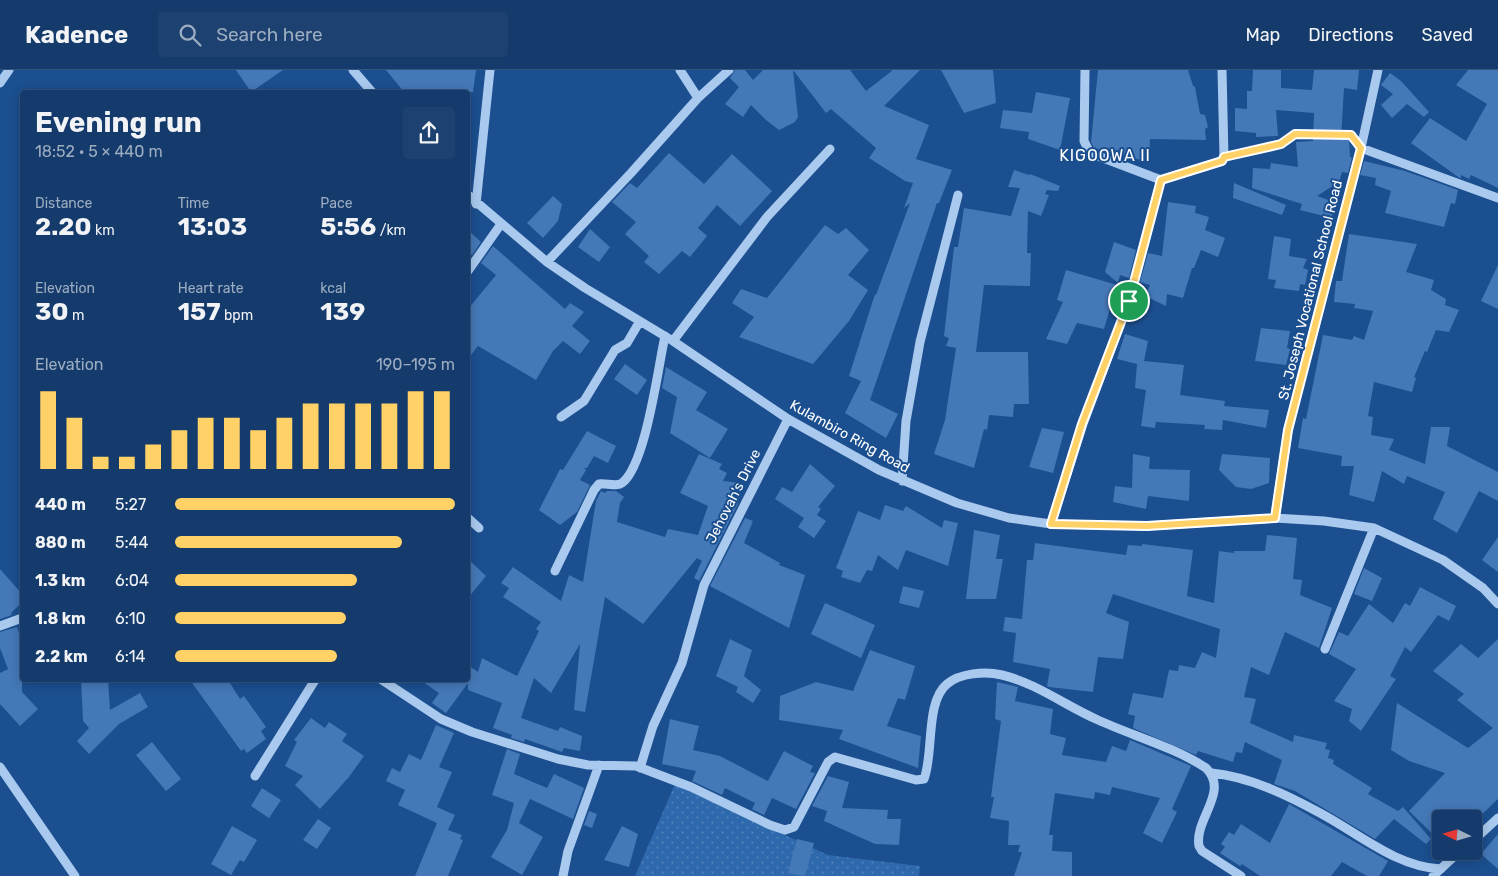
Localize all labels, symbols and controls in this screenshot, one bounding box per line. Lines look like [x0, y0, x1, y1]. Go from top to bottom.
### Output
search box [158, 12, 508, 57]
text: Kadence [25, 21, 128, 49]
icon: search [176, 21, 204, 49]
text: Search here [216, 23, 323, 46]
text: Map [1245, 24, 1280, 46]
text: Directions [1308, 24, 1394, 46]
text: Saved [1422, 24, 1473, 46]
text: Evening run [35, 106, 202, 139]
button: share [403, 107, 455, 159]
text: 18:52 · 5 × 440 m [35, 142, 163, 161]
district label: KIGOOWA II [1059, 146, 1151, 165]
street label: St. Joseph Vocational School Road [1275, 179, 1346, 402]
text: Distance [35, 195, 92, 212]
text: Time [178, 195, 209, 212]
text: Pace [320, 195, 352, 212]
text: 2.20 [35, 212, 92, 241]
text: 13:03 [178, 212, 247, 241]
text: 5:56 [320, 212, 376, 241]
text: km [92, 222, 115, 239]
text: /km [376, 222, 406, 239]
text: Elevation [35, 280, 95, 297]
text: Heart rate [178, 280, 244, 297]
text: kcal [320, 280, 346, 297]
pin [1108, 280, 1150, 322]
icon: arrive [1115, 287, 1143, 315]
text: 30 [35, 297, 68, 326]
text: 157 [178, 297, 221, 326]
text: 139 [320, 297, 365, 326]
text: m [68, 307, 84, 324]
text: bpm [221, 307, 253, 324]
text: Elevation [35, 355, 104, 374]
text: 190–195 m [376, 355, 455, 374]
street label: Kulambiro Ring Road [787, 396, 913, 476]
street label: Jehovah's Drive [702, 446, 765, 546]
text: 440 m [35, 495, 86, 514]
text: 5:27 [115, 495, 146, 514]
text: 880 m [35, 533, 86, 552]
text: 5:44 [115, 533, 148, 552]
text: 1.3 km [35, 571, 85, 590]
text: 6:04 [115, 571, 149, 590]
text: 1.8 km [35, 609, 86, 628]
text: 6:10 [115, 609, 146, 628]
text: 2.2 km [35, 647, 88, 666]
text: 6:14 [115, 647, 146, 666]
north arrow [1432, 810, 1482, 860]
map controls [1432, 810, 1482, 860]

